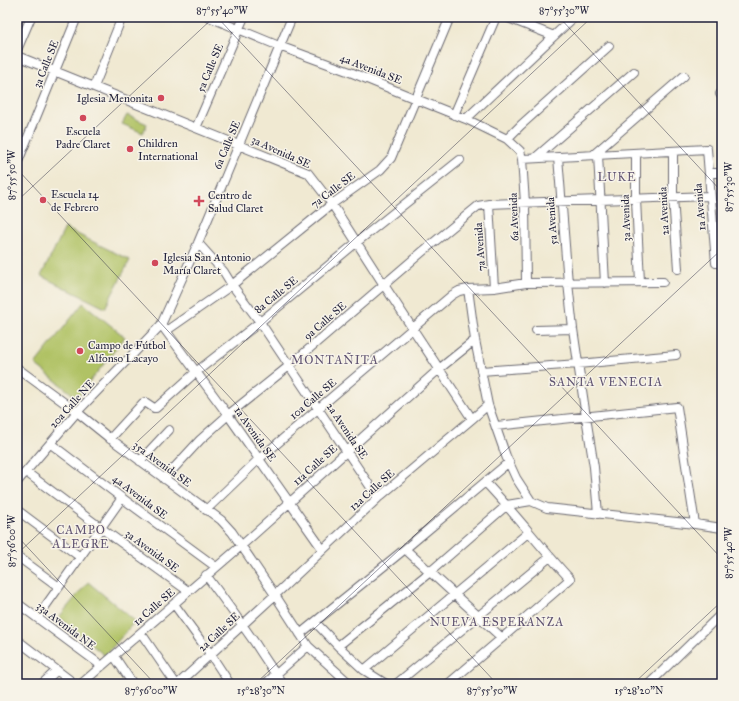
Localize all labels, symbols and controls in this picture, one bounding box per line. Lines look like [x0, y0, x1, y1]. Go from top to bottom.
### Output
text: 87°55'40"W [196, 5, 248, 17]
text: 87°55'30"W [539, 5, 590, 17]
street label: 3a Calle SE [30, 38, 62, 90]
street label: 5a Calle SE [194, 42, 226, 94]
street label: 4a Avenida SE [338, 51, 404, 87]
place label: Iglesia Menonita [77, 92, 153, 105]
marker: Iglesia Menonita [156, 93, 166, 103]
marker: Escuela Padre Claret [78, 113, 88, 123]
street label: 6a Calle SE [211, 118, 243, 171]
place label: Escuela Padre Claret [56, 125, 111, 151]
street label: 3a Avenida SE [249, 133, 313, 171]
place label: Children International [138, 137, 198, 163]
marker: Children International [125, 144, 135, 154]
text: 87°55'50"W [6, 149, 18, 200]
text: 87°55'30"W [723, 161, 735, 212]
street label: 7a Calle SE [308, 169, 358, 211]
district label: LUKE [597, 170, 637, 184]
street label: 1a Avenida [691, 183, 709, 231]
street label: 2a Avenida [656, 186, 672, 235]
place label: Escuela 14 de Febrero [51, 188, 99, 214]
place label: Centro de Salud Claret [208, 189, 263, 215]
street label: 6a Avenida [507, 192, 521, 241]
street label: 3a Avenida [619, 194, 633, 242]
marker: Escuela 14 de Febrero [38, 195, 48, 205]
marker: Centro de Salud Claret [193, 195, 205, 207]
street label: 5a Avenida [544, 196, 560, 245]
street label: 7a Avenida [472, 222, 488, 272]
place label: Iglesia San Antonio María Claret [163, 251, 251, 277]
marker: Iglesia San Antonio María Claret [150, 258, 160, 268]
street label: 8a Calle SE [252, 273, 300, 316]
street label: 9a Calle SE [301, 299, 349, 343]
place label: Campo de Fútbol Alfonso Lacayo [87, 339, 166, 365]
marker: Campo de Fútbol Alfonso Lacayo [75, 346, 85, 356]
district label: MONTAÑITA [291, 352, 379, 367]
district label: SANTA VENECIA [549, 375, 663, 389]
street label: 10a Calle SE [287, 376, 339, 422]
street label: 20a Calle NE [47, 377, 97, 431]
street label: 2a Avenida SE [323, 400, 371, 462]
street label: 1a Avenida SE [231, 404, 279, 464]
street label: 35a Avenida SE [130, 438, 194, 490]
street label: 11a Calle SE [290, 442, 340, 488]
street label: 12a Calle SE [347, 466, 397, 514]
street label: 4a Avenida SE [110, 472, 170, 522]
text: 87°56'00"W [6, 514, 18, 567]
district label: CAMPO ALEGRE [51, 523, 110, 551]
street label: 3a Avenida SE [122, 527, 182, 575]
text: 87°55'40"W [723, 527, 735, 579]
street label: 1a Calle SE [131, 585, 177, 628]
street label: 33a Avenida NE [34, 599, 98, 653]
street label: 2a Calle SE [196, 610, 242, 654]
district label: NUEVA ESPERANZA [430, 615, 564, 629]
text: 87°56'00"W [125, 685, 178, 697]
text: 15°28'30"N [237, 685, 285, 697]
text: 87°55'50"W [467, 685, 518, 697]
text: 15°28'20"N [615, 685, 664, 697]

